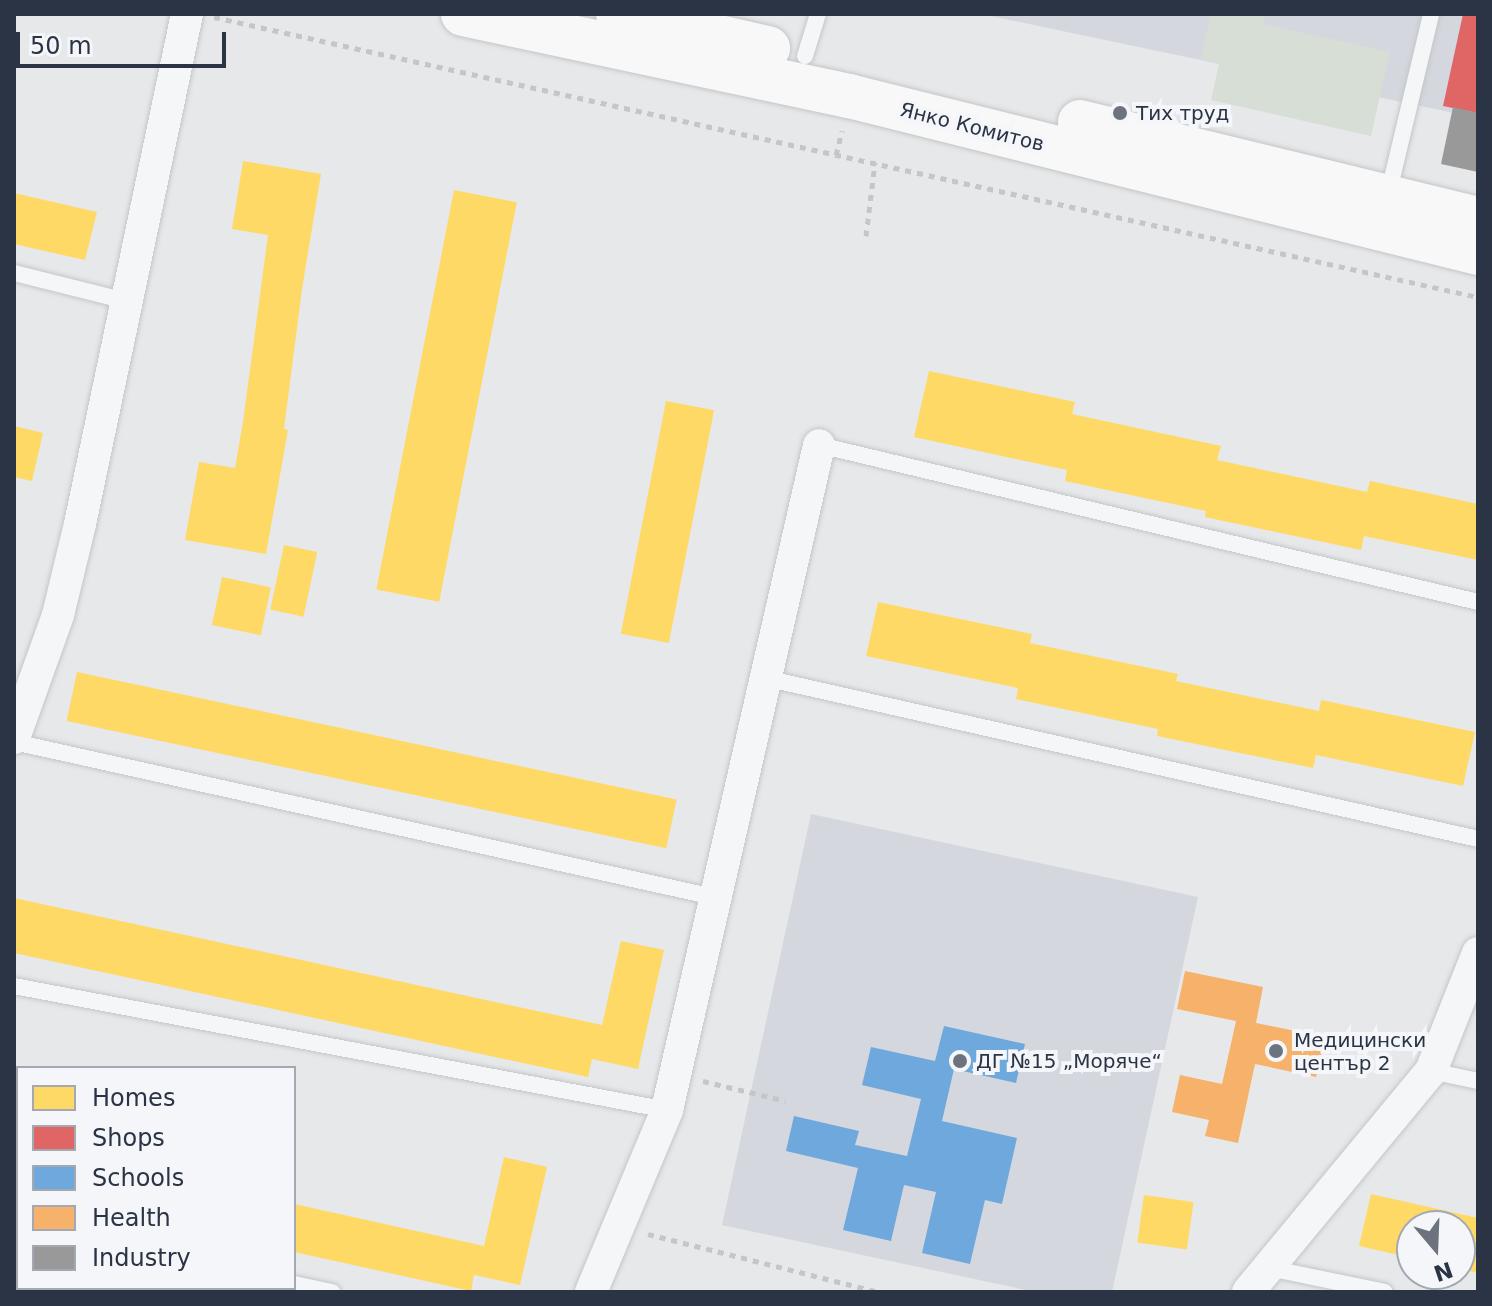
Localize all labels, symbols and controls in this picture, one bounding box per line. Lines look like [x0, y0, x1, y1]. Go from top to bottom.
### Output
scale bar [20, 16, 230, 66]
text: 50 m [30, 32, 92, 60]
street label: Янко Комитов [897, 97, 1047, 157]
place label: Тих труд [1136, 101, 1229, 125]
marker: Тих труд [1111, 104, 1129, 122]
place label: Медицински център 2 [1294, 1028, 1426, 1075]
marker: Медицински център 2 [1265, 1040, 1287, 1062]
place label: ДГ №15 „Моряче“ [976, 1049, 1162, 1073]
marker: ДГ №15 „Моряче“ [951, 1052, 969, 1070]
legend [16, 1066, 296, 1290]
text: Homes [92, 1084, 175, 1112]
text: Shops [92, 1124, 165, 1152]
text: Schools [92, 1164, 184, 1192]
text: Health [92, 1204, 171, 1232]
north arrow [1396, 1210, 1476, 1290]
text: Industry [92, 1244, 191, 1272]
text: N [1431, 1256, 1456, 1286]

